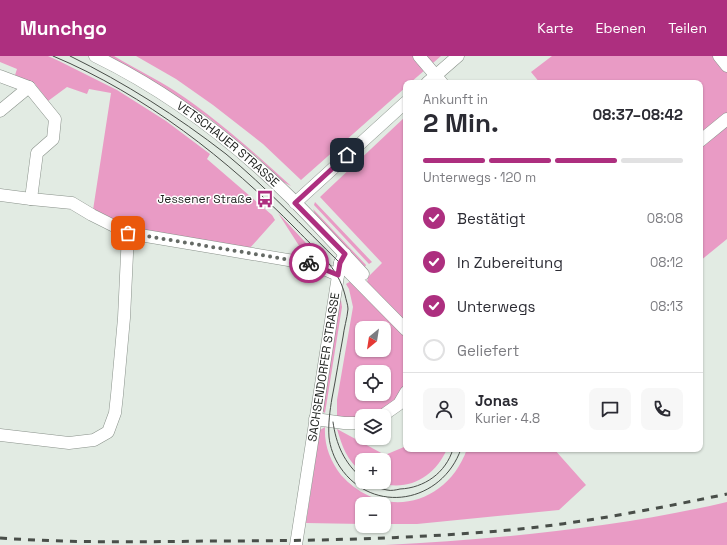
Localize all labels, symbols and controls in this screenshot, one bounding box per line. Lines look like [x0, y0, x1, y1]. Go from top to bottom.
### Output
text: Munchgo [20, 16, 107, 41]
text: Karte [537, 19, 574, 37]
text: Ebenen [596, 19, 646, 37]
text: Teilen [668, 19, 707, 37]
text: Ankunft in [423, 91, 488, 108]
street label: VETSCHAUER STRASSE [174, 98, 283, 191]
text: 08:37–08:42 [593, 105, 683, 124]
text: 2 Min. [423, 106, 499, 140]
pin [330, 138, 364, 172]
icon: home [336, 144, 358, 166]
text: Unterwegs · 120 m [423, 169, 536, 186]
bus stop icon: Jessener Straße [255, 189, 275, 209]
place label: Jessener Straße [158, 191, 252, 207]
icon: check [423, 207, 445, 229]
text: Bestätigt [457, 209, 526, 228]
text: 08:08 [647, 210, 683, 227]
pin [111, 216, 145, 250]
icon: bag [117, 222, 139, 244]
courier [289, 243, 329, 283]
icon: check [423, 251, 445, 273]
icon: bike [298, 252, 320, 274]
text: In Zubereitung [457, 253, 563, 272]
text: 08:12 [650, 254, 683, 271]
street label: SACHSENDORFER STRASSE [304, 291, 343, 443]
icon: check [423, 295, 445, 317]
text: Unterwegs [457, 297, 535, 316]
text: 08:13 [650, 298, 683, 315]
north arrow [355, 321, 391, 357]
map controls [355, 321, 391, 533]
text: Geliefert [457, 341, 519, 360]
button: locate [355, 365, 391, 401]
button: person [423, 388, 465, 430]
button: chat [589, 388, 631, 430]
button: phone [641, 388, 683, 430]
text: Jonas [475, 391, 518, 410]
button: layers [355, 409, 391, 445]
text: Kurier · 4.8 [475, 410, 540, 427]
button: + [355, 453, 391, 489]
button: − [355, 497, 391, 533]

